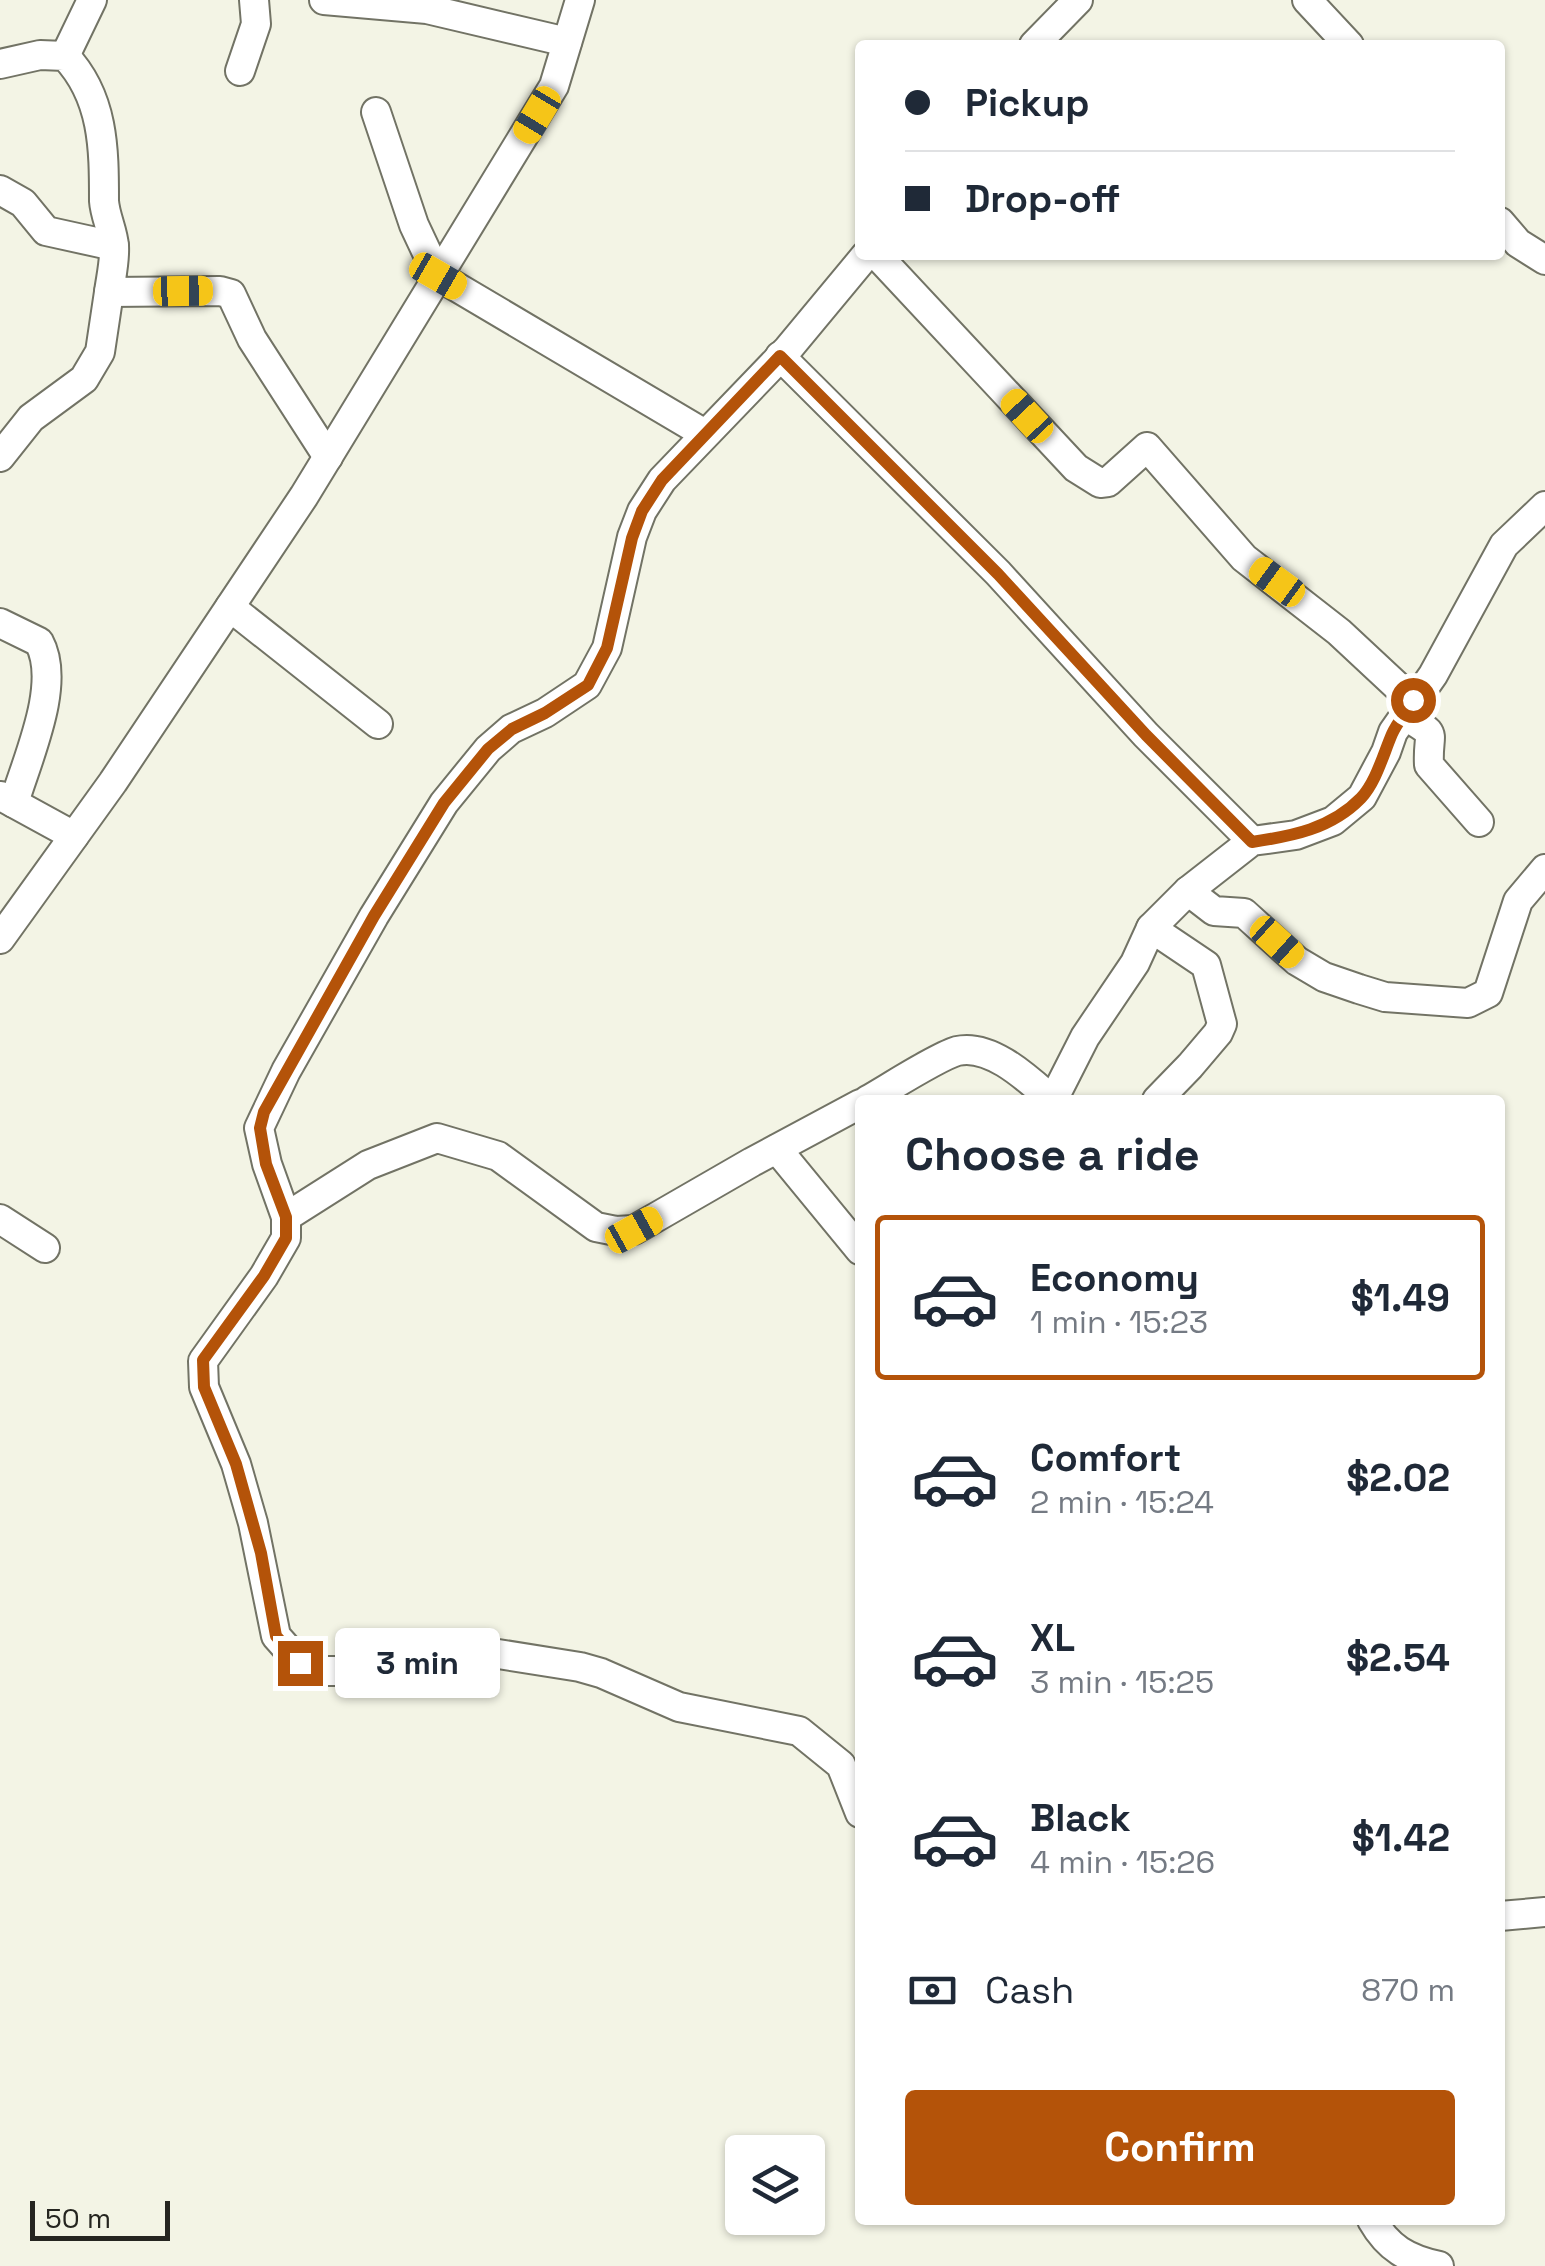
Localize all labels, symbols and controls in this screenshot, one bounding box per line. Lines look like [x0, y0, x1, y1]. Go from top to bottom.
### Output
text: Pickup [965, 79, 1089, 127]
car [509, 82, 565, 148]
text: Drop-off [965, 175, 1120, 223]
car [405, 248, 471, 304]
car [153, 275, 213, 307]
car [996, 384, 1058, 448]
car [1244, 552, 1310, 612]
route start [1391, 678, 1436, 723]
car [1245, 911, 1309, 973]
text: Choose a ride [905, 1126, 1200, 1183]
car [600, 1202, 668, 1258]
icon: car [910, 1253, 1000, 1343]
text: Economy [1030, 1254, 1199, 1302]
text: $1.49 [1351, 1274, 1450, 1322]
text: 1 min · 15:23 [1030, 1302, 1208, 1342]
icon: car [910, 1433, 1000, 1523]
text: Comfort [1030, 1434, 1181, 1482]
text: $2.02 [1346, 1454, 1450, 1502]
text: 2 min · 15:24 [1030, 1482, 1214, 1522]
icon: car [910, 1613, 1000, 1703]
text: XL [1030, 1614, 1075, 1662]
callout: 3 min [335, 1628, 500, 1698]
text: $2.54 [1346, 1634, 1450, 1682]
route end [278, 1641, 323, 1686]
text: 3 min [376, 1643, 459, 1683]
text: 3 min · 15:25 [1030, 1662, 1214, 1702]
icon: car [910, 1793, 1000, 1883]
text: Black [1030, 1794, 1131, 1842]
text: $1.42 [1352, 1814, 1450, 1862]
text: 4 min · 15:26 [1030, 1842, 1215, 1882]
icon: cash [905, 1963, 960, 2018]
text: Cash [985, 1966, 1074, 2014]
text: 870 m [1361, 1970, 1455, 2010]
button: Confirm [905, 2090, 1455, 2205]
map controls [725, 2135, 825, 2235]
button: layers [725, 2135, 825, 2235]
scale bar [30, 2196, 170, 2240]
text: 50 m [45, 2200, 111, 2236]

